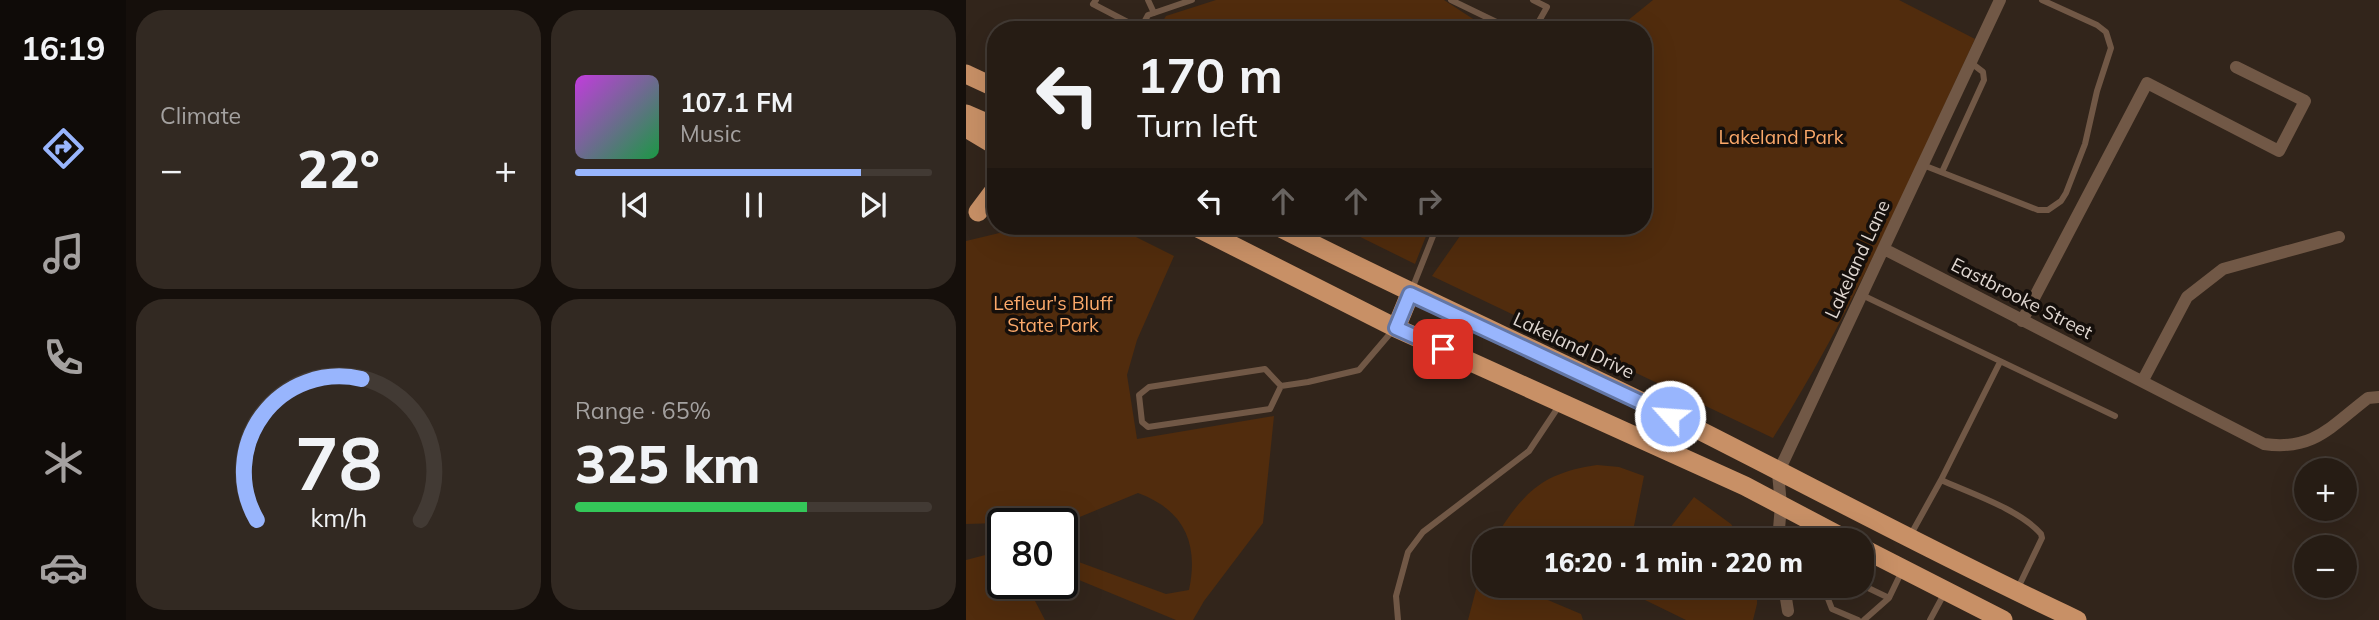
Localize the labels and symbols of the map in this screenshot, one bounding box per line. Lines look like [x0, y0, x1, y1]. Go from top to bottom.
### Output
park label: Lakeland Park [1718, 125, 1844, 149]
street label: Lakeland Lane [1819, 196, 1895, 322]
street label: Eastbrooke Street [1947, 252, 2097, 344]
park label: Lefleur's Bluff State Park [993, 291, 1113, 337]
street label: Lakeland Drive [1510, 306, 1638, 384]
pin [1413, 319, 1473, 379]
position arrow [1633, 379, 1707, 453]
speed limit sign: 80 [987, 508, 1078, 599]

